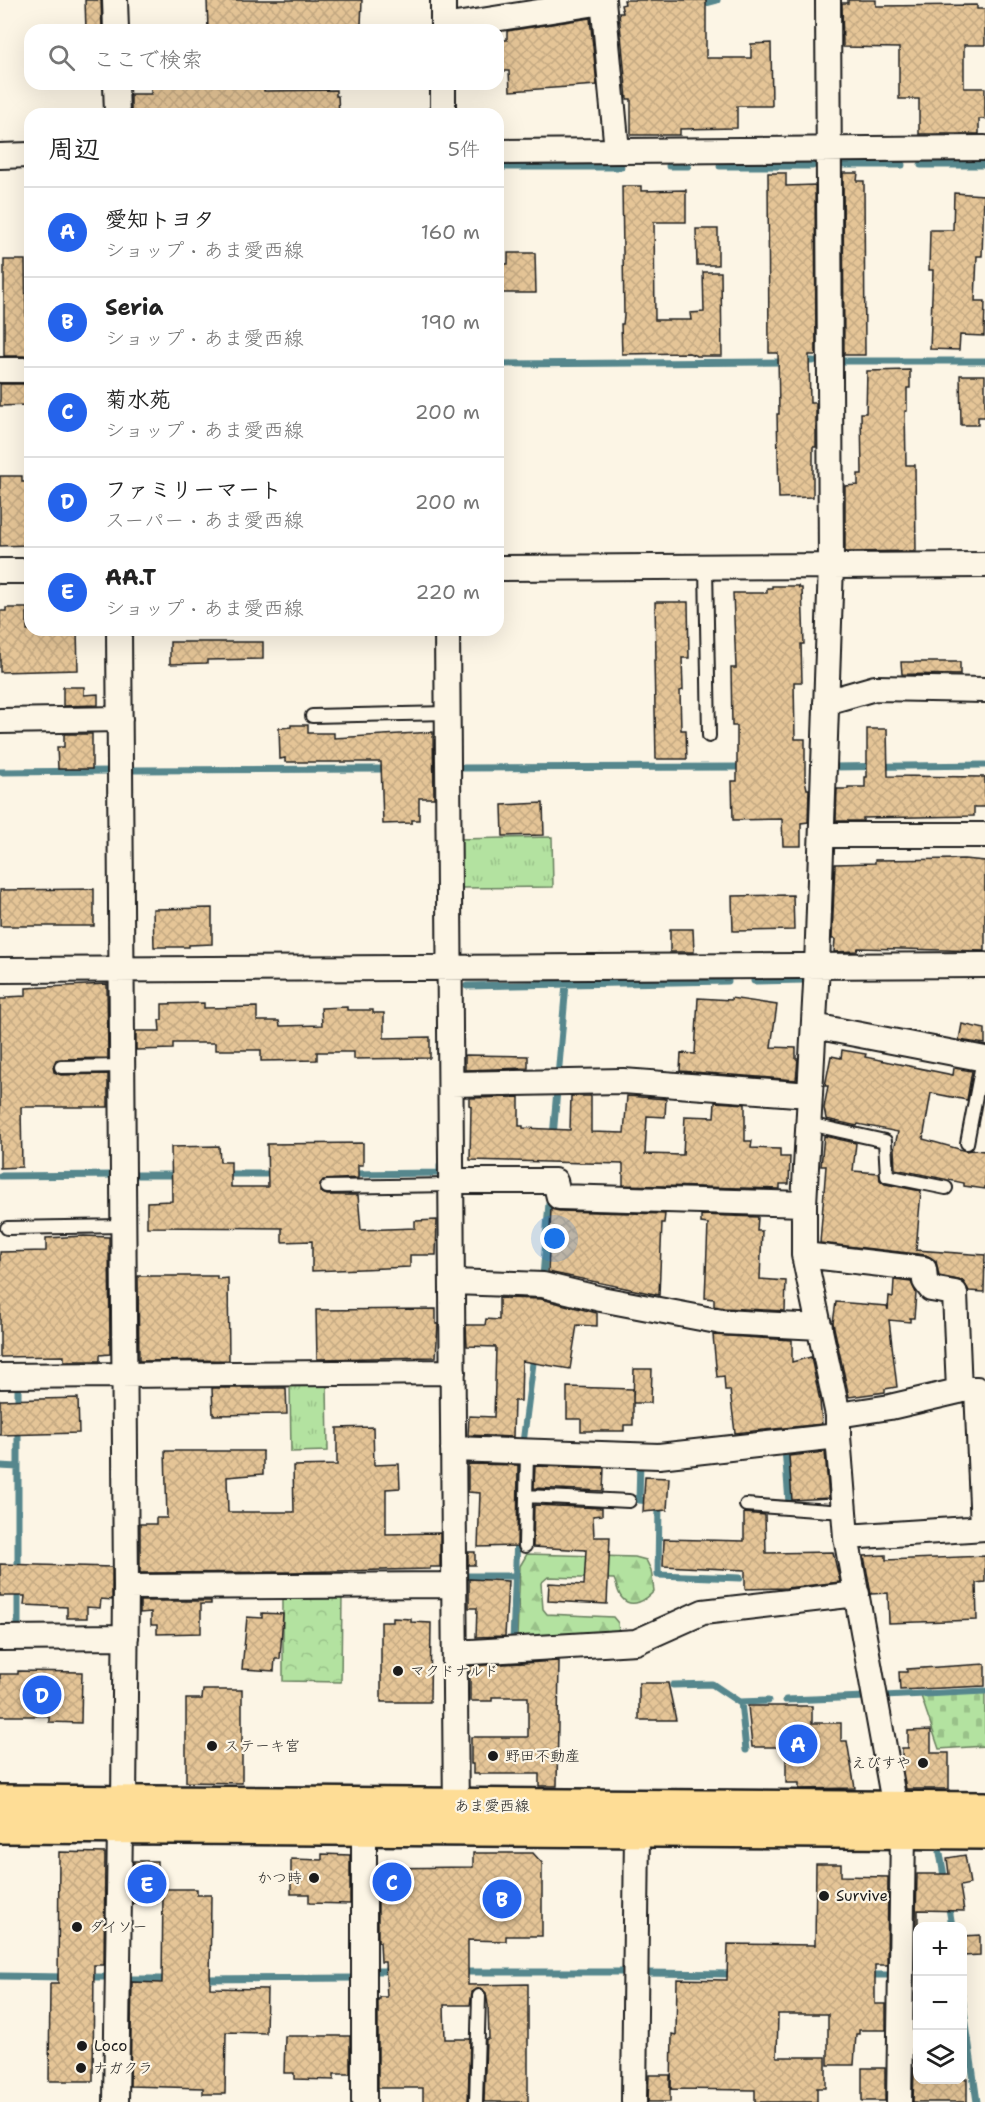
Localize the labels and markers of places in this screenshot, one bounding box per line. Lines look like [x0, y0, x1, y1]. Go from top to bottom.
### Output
place label: マクドナルド [410, 1661, 499, 1681]
marker: マクドナルド [391, 1664, 405, 1678]
pin: D [22, 1672, 62, 1718]
pin: A [778, 1722, 818, 1766]
place label: ステーキ宮 [224, 1736, 300, 1756]
marker: ステーキ宮 [205, 1739, 219, 1753]
place label: 野田不動産 [505, 1746, 580, 1766]
marker: 野田不動産 [486, 1749, 500, 1763]
place label: えびすや [851, 1753, 911, 1773]
marker: えびすや [916, 1756, 930, 1770]
pin: C [372, 1860, 412, 1904]
pin: E [128, 1862, 166, 1906]
place label: かつ時 [257, 1868, 302, 1888]
marker: かつ時 [307, 1871, 321, 1885]
pin: B [482, 1876, 522, 1922]
place label: Survive [836, 1886, 888, 1906]
marker: Survive [817, 1889, 831, 1903]
place label: ダイソー [89, 1917, 148, 1937]
marker: ダイソー [70, 1920, 84, 1934]
place label: Loco [94, 2036, 127, 2056]
marker: Loco [75, 2039, 89, 2053]
place label: ナガクラ [93, 2058, 153, 2078]
marker: ナガクラ [74, 2061, 88, 2075]

